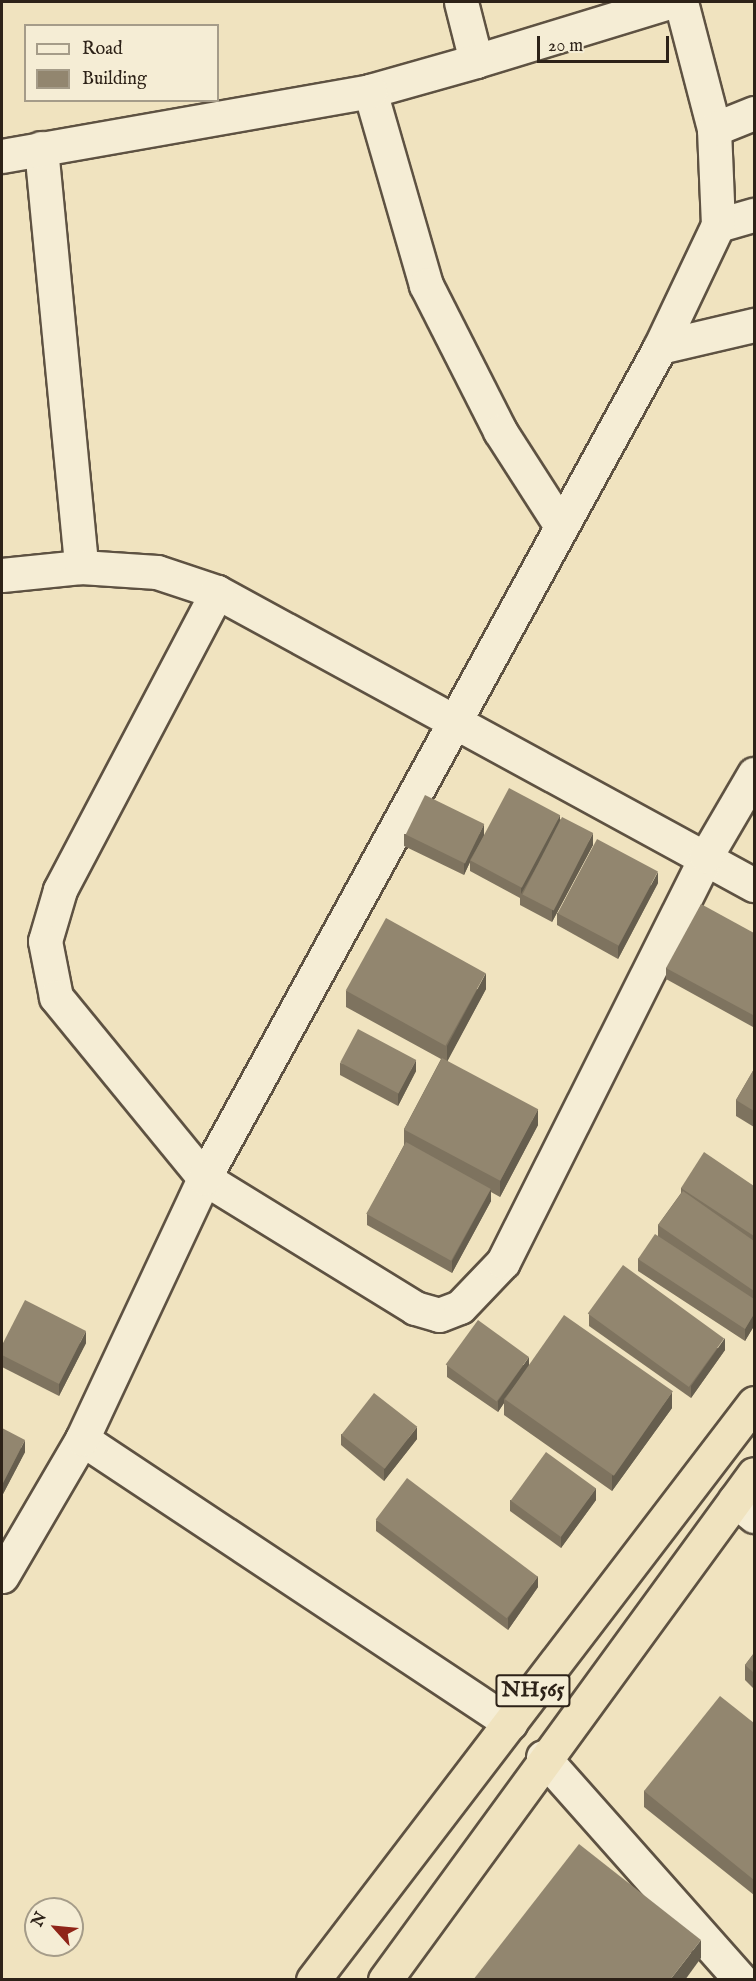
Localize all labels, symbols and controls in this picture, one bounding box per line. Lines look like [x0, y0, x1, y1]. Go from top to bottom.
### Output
legend [24, 24, 219, 102]
scale bar [540, 24, 672, 62]
text: 20 m [548, 35, 583, 58]
text: Road [82, 38, 123, 61]
text: Building [82, 68, 147, 91]
road number: NH565 [494, 1672, 572, 1710]
north arrow [24, 1897, 84, 1957]
text: N [28, 1909, 52, 1930]

